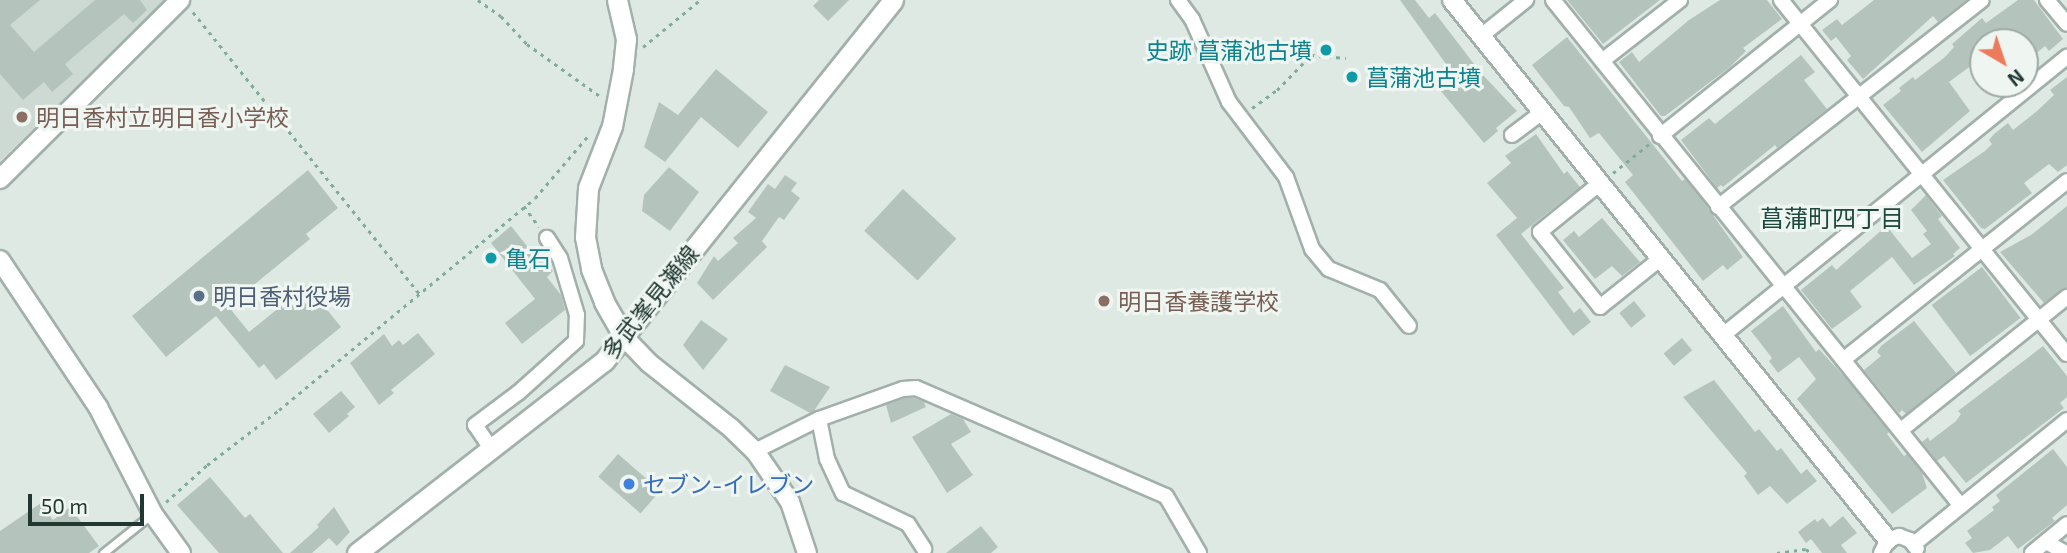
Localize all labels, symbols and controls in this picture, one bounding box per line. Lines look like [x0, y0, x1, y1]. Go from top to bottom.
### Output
north arrow [1969, 28, 2039, 98]
place label: 史跡 菖蒲池古墳 [1146, 36, 1312, 64]
marker: 史跡 菖蒲池古墳 [1318, 42, 1334, 58]
place label: 菖蒲池古墳 [1366, 63, 1481, 91]
text: N [2004, 65, 2029, 91]
marker: 菖蒲池古墳 [1344, 69, 1360, 85]
place label: 明日香村立明日香小学校 [36, 103, 289, 131]
marker: 明日香村立明日香小学校 [14, 109, 30, 125]
district label: 菖蒲町四丁目 [1760, 204, 1904, 232]
street label: 多武峯見瀬線 [596, 240, 704, 364]
place label: 亀石 [505, 244, 551, 272]
marker: 亀石 [483, 250, 499, 266]
place label: 明日香村役場 [213, 282, 351, 310]
place label: 明日香養護学校 [1118, 287, 1279, 315]
marker: 明日香村役場 [191, 288, 207, 304]
marker: 明日香養護学校 [1096, 293, 1112, 309]
place label: セブン-イレブン [643, 470, 814, 498]
marker: セブン-イレブン [621, 476, 637, 492]
scale bar [32, 480, 147, 524]
text: 50 m [41, 493, 88, 518]

